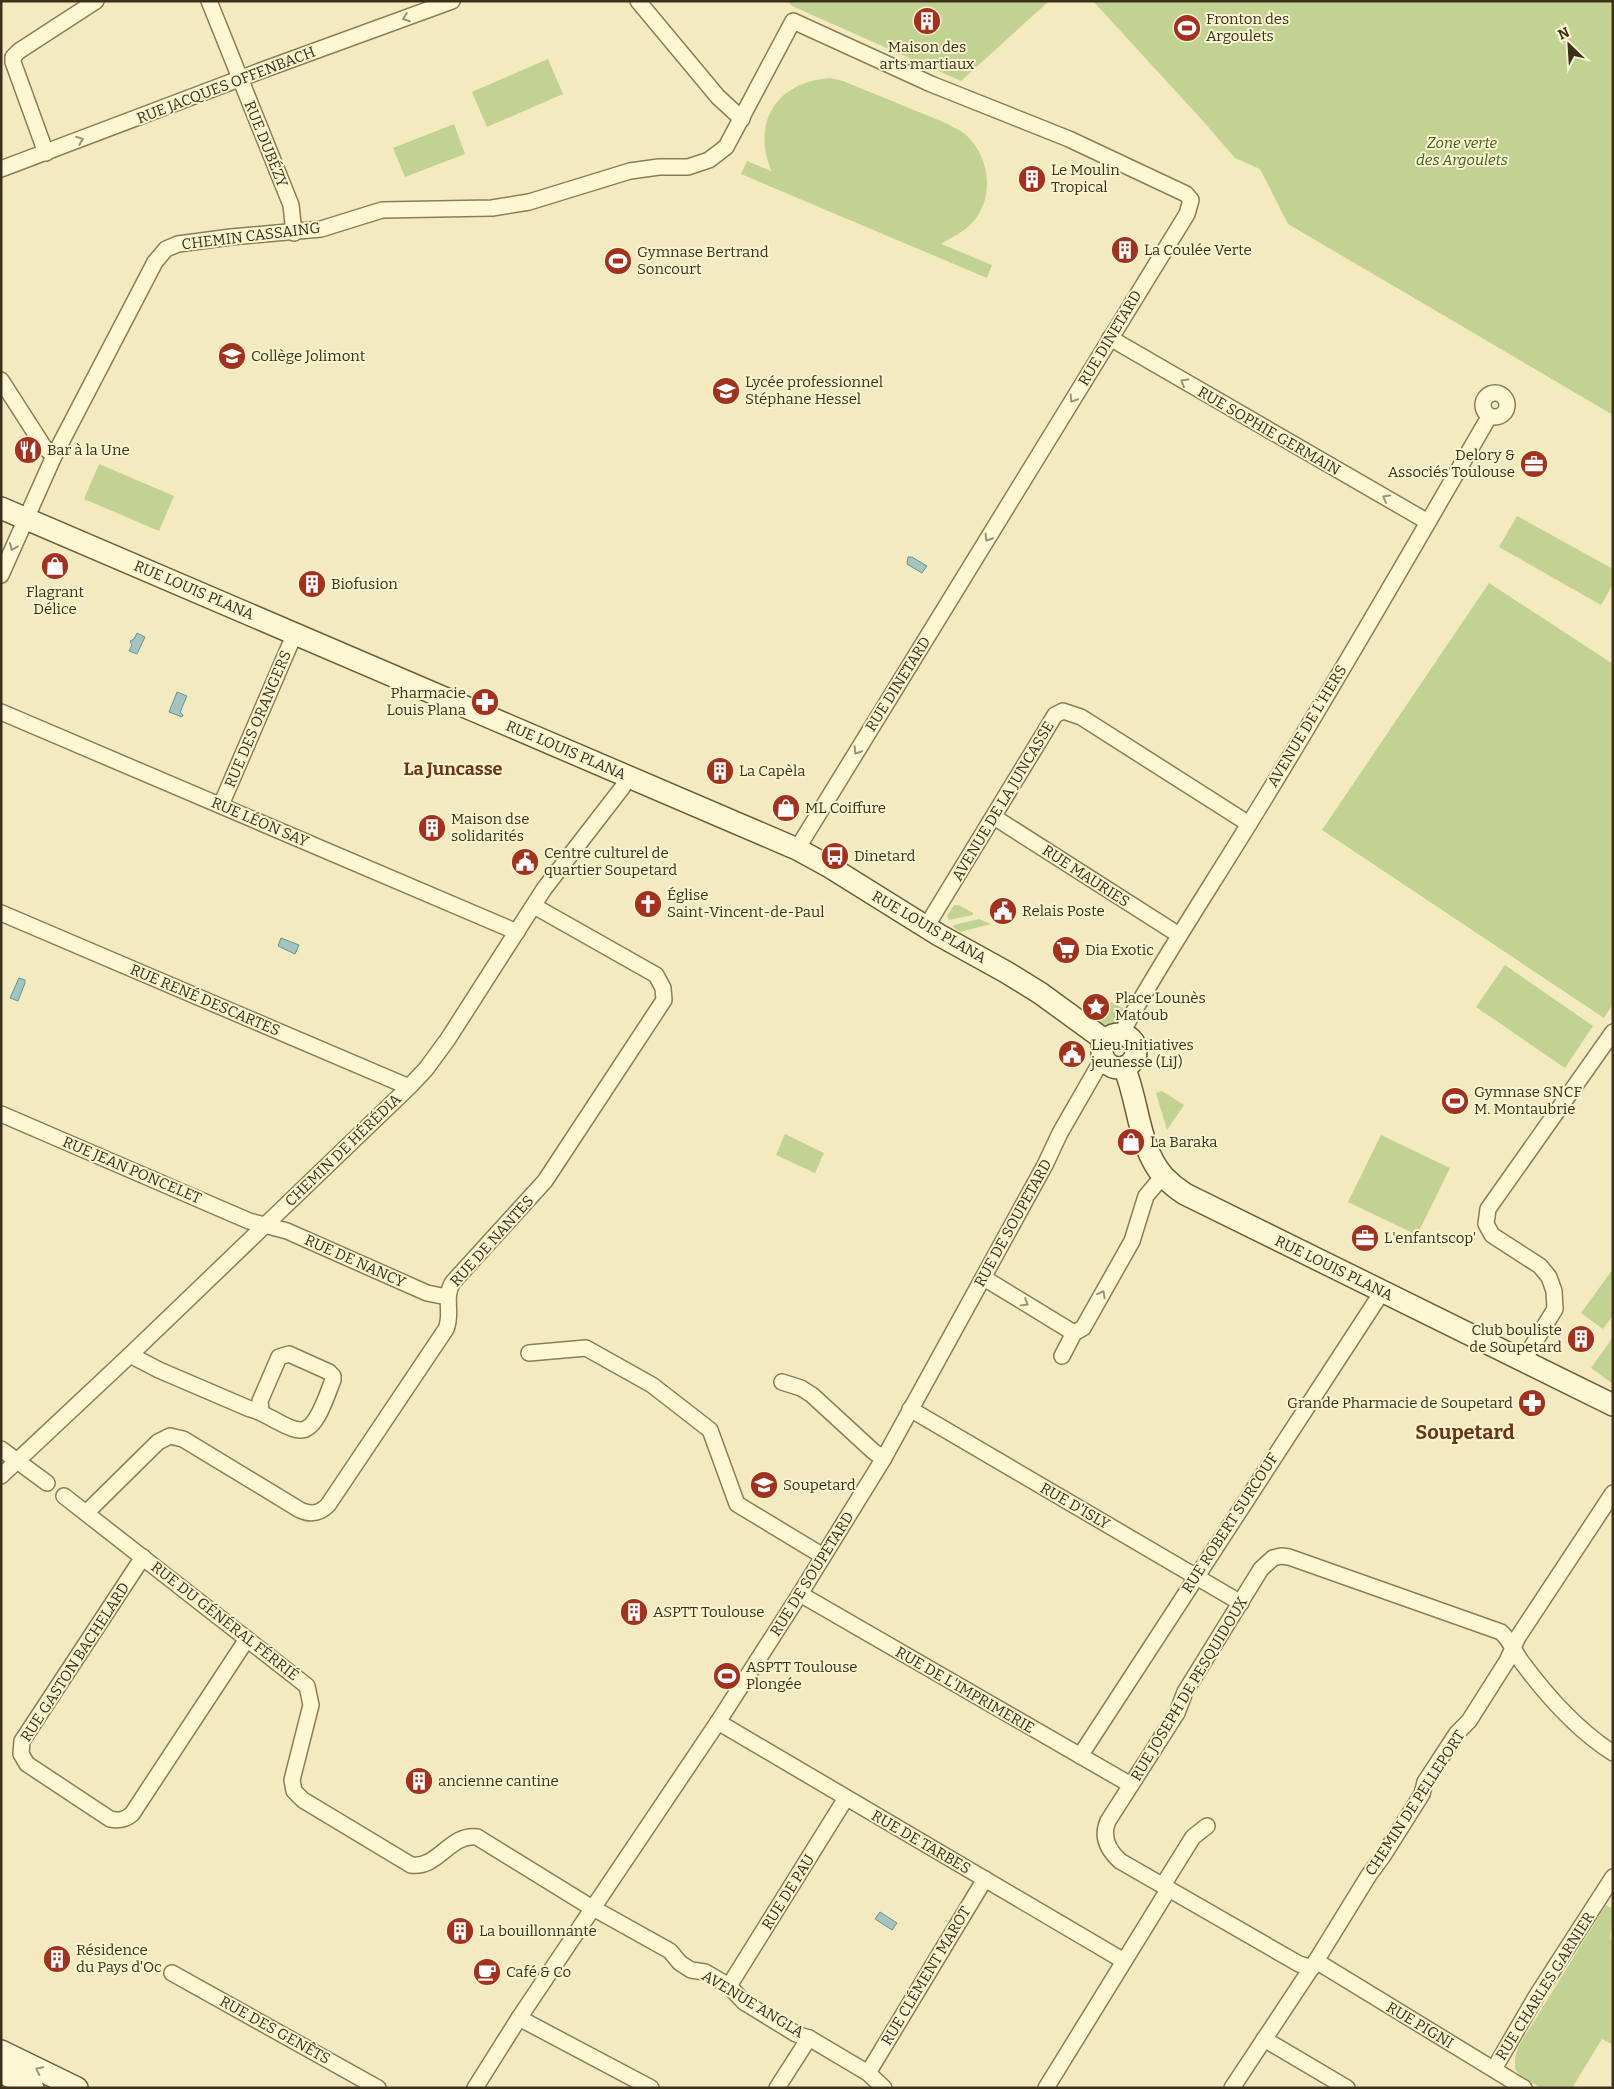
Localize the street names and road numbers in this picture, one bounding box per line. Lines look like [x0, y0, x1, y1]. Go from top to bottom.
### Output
street label: RUE JACQUES OFFENBACH [134, 43, 318, 127]
street label: RUE DUBÉZY [240, 98, 292, 190]
street label: CHEMIN CASSAING [181, 219, 321, 253]
street label: RUE DINETARD [1074, 287, 1146, 389]
street label: RUE SOPHIE GERMAIN [1194, 383, 1344, 479]
street label: RUE LOUIS PLANA [131, 557, 257, 624]
street label: RUE DINETARD [862, 633, 934, 735]
street label: RUE DES ORANGERS [221, 648, 295, 790]
street label: AVENUE DE L'HERS [1264, 662, 1350, 790]
street label: RUE LOUIS PLANA [503, 717, 629, 784]
street label: AVENUE DE LA JUNCASSE [948, 718, 1058, 884]
street label: RUE LÉON SAY [209, 793, 312, 851]
street label: RUE MAURIES [1039, 841, 1133, 911]
street label: RUE LOUIS PLANA [869, 887, 990, 967]
street label: RUE RENÉ DESCARTES [127, 960, 283, 1040]
street label: CHEMIN DE HÉRÉDIA [281, 1090, 405, 1210]
street label: RUE JEAN PONCELET [60, 1133, 204, 1207]
street label: RUE DE SOUPETARD [970, 1156, 1056, 1290]
street label: RUE DE NANTES [446, 1192, 538, 1290]
street label: RUE DE NANCY [302, 1231, 409, 1291]
street label: RUE LOUIS PLANA [1272, 1232, 1396, 1305]
street label: RUE ROBERT SURCOUF [1178, 1449, 1282, 1596]
street label: RUE D'ISLY [1037, 1479, 1113, 1533]
street label: RUE DE SOUPETARD [766, 1509, 858, 1639]
street label: RUE DU GÉNÉRAL FÉRRIÉ [148, 1558, 302, 1684]
street label: RUE GASTON BACHELARD [17, 1579, 133, 1745]
street label: RUE JOSEPH DE PESQUIDOUX [1127, 1593, 1251, 1784]
street label: RUE DE L'IMPRIMERIE [892, 1643, 1038, 1737]
street label: CHEMIN DE PELLEPORT [1361, 1727, 1469, 1879]
street label: RUE DE TARBES [868, 1806, 974, 1878]
street label: RUE DE PAU [758, 1851, 818, 1933]
street label: RUE CLÉMENT MAROT [877, 1903, 975, 2049]
street label: RUE CHARLES GARNIER [1492, 1909, 1598, 2063]
street label: AVENUE ANGLA [699, 1967, 808, 2042]
street label: RUE DES GENÊTS [217, 1992, 333, 2068]
street label: RUE PIGNI [1383, 1998, 1457, 2052]

